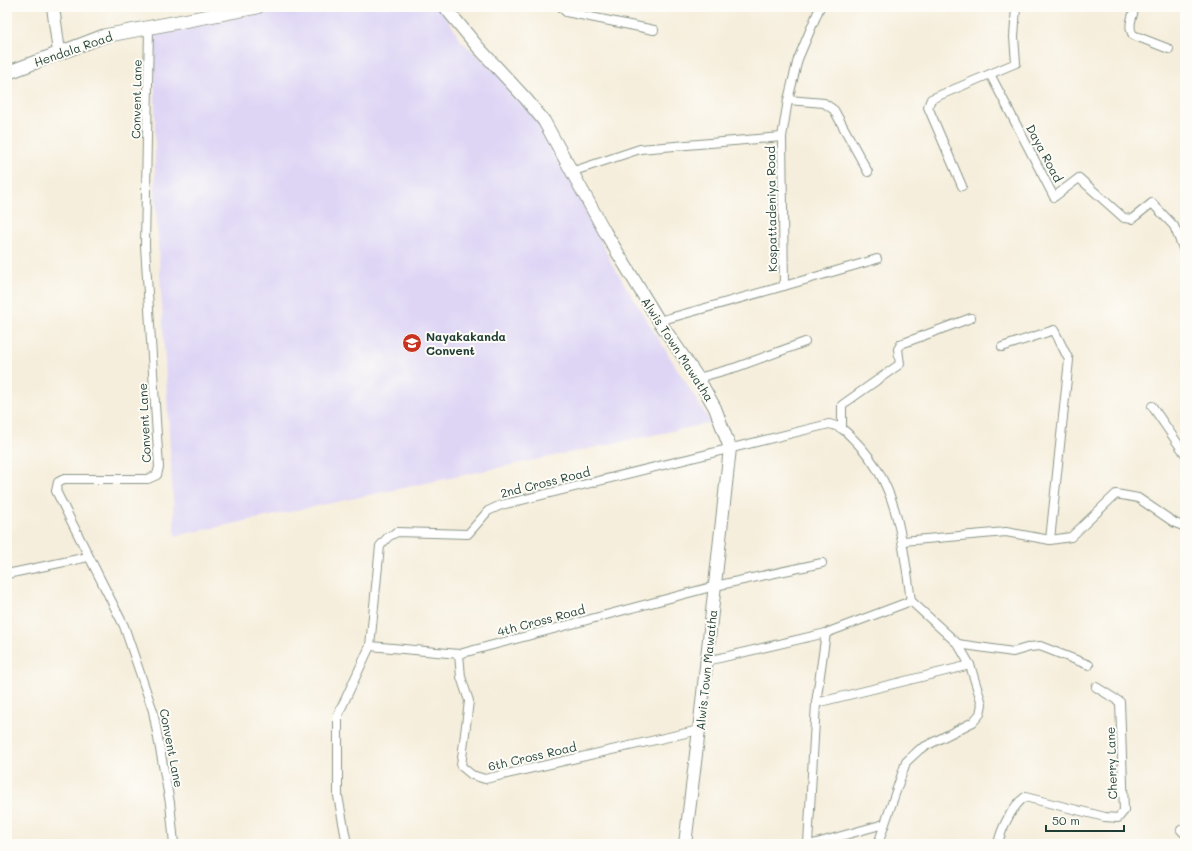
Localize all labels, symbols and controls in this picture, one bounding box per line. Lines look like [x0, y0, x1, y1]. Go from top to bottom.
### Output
street label: Hendala Road [32, 28, 115, 70]
street label: Convent Lane [127, 59, 145, 139]
street label: Daya Road [1023, 121, 1067, 185]
street label: Kospattadeniya Road [762, 145, 780, 272]
street label: Alwis Town Mawatha [638, 294, 718, 404]
place label: Nayakakanda Convent [426, 328, 506, 358]
school or university icon: Nayakakanda Convent [401, 332, 423, 354]
street label: Convent Lane [134, 383, 154, 463]
street label: 2nd Cross Road [498, 463, 592, 501]
street label: 4th Cross Road [495, 601, 587, 639]
street label: Alwis Town Mawatha [692, 609, 720, 731]
street label: Convent Lane [157, 707, 187, 789]
street label: Cherry Lane [1102, 726, 1120, 800]
street label: 6th Cross Road [486, 738, 578, 774]
scale bar [1046, 807, 1124, 833]
text: 50 m [1052, 812, 1080, 828]

